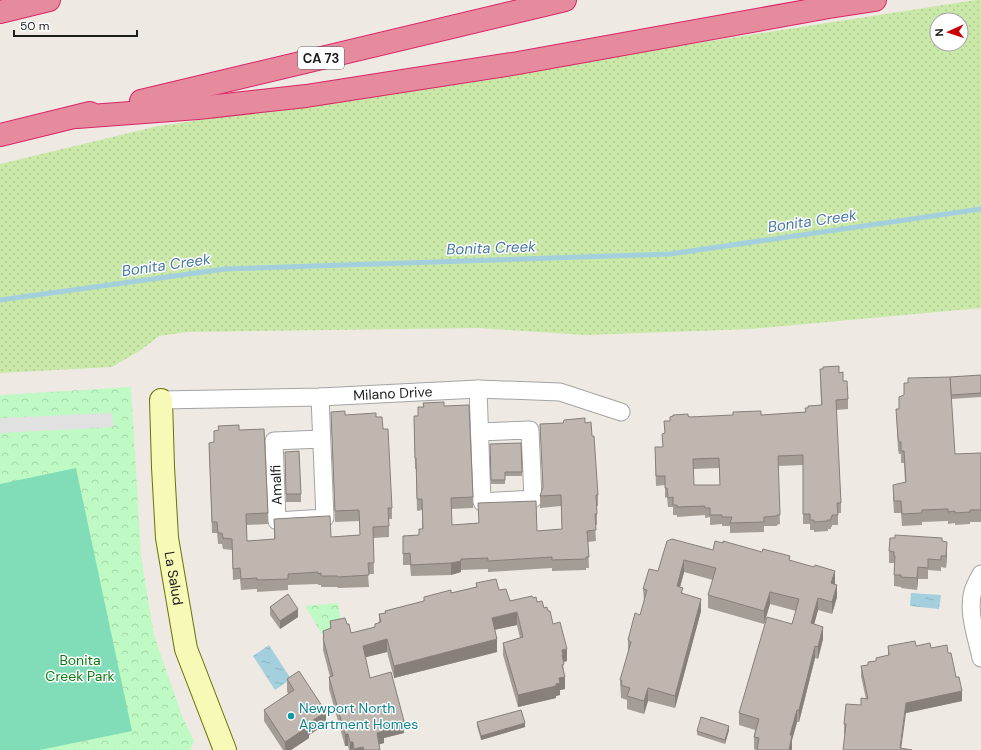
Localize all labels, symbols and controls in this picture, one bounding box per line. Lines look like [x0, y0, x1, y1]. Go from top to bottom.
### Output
scale bar [14, 12, 137, 38]
north arrow [929, 12, 969, 52]
text: 50 m [20, 18, 49, 34]
text: N [932, 28, 946, 37]
road number: CA 73 [298, 47, 344, 69]
water label: Bonita Creek [766, 205, 858, 237]
water label: Bonita Creek [446, 236, 536, 260]
water label: Bonita Creek [120, 249, 212, 281]
street label: Milano Drive [353, 382, 433, 404]
street label: Amalfi [266, 464, 286, 505]
street label: La Salud [160, 550, 187, 607]
park label: Bonita Creek Park [45, 651, 115, 685]
place label: Newport North Apartment Homes [299, 699, 418, 733]
marker: Newport North Apartment Homes [286, 711, 296, 721]

